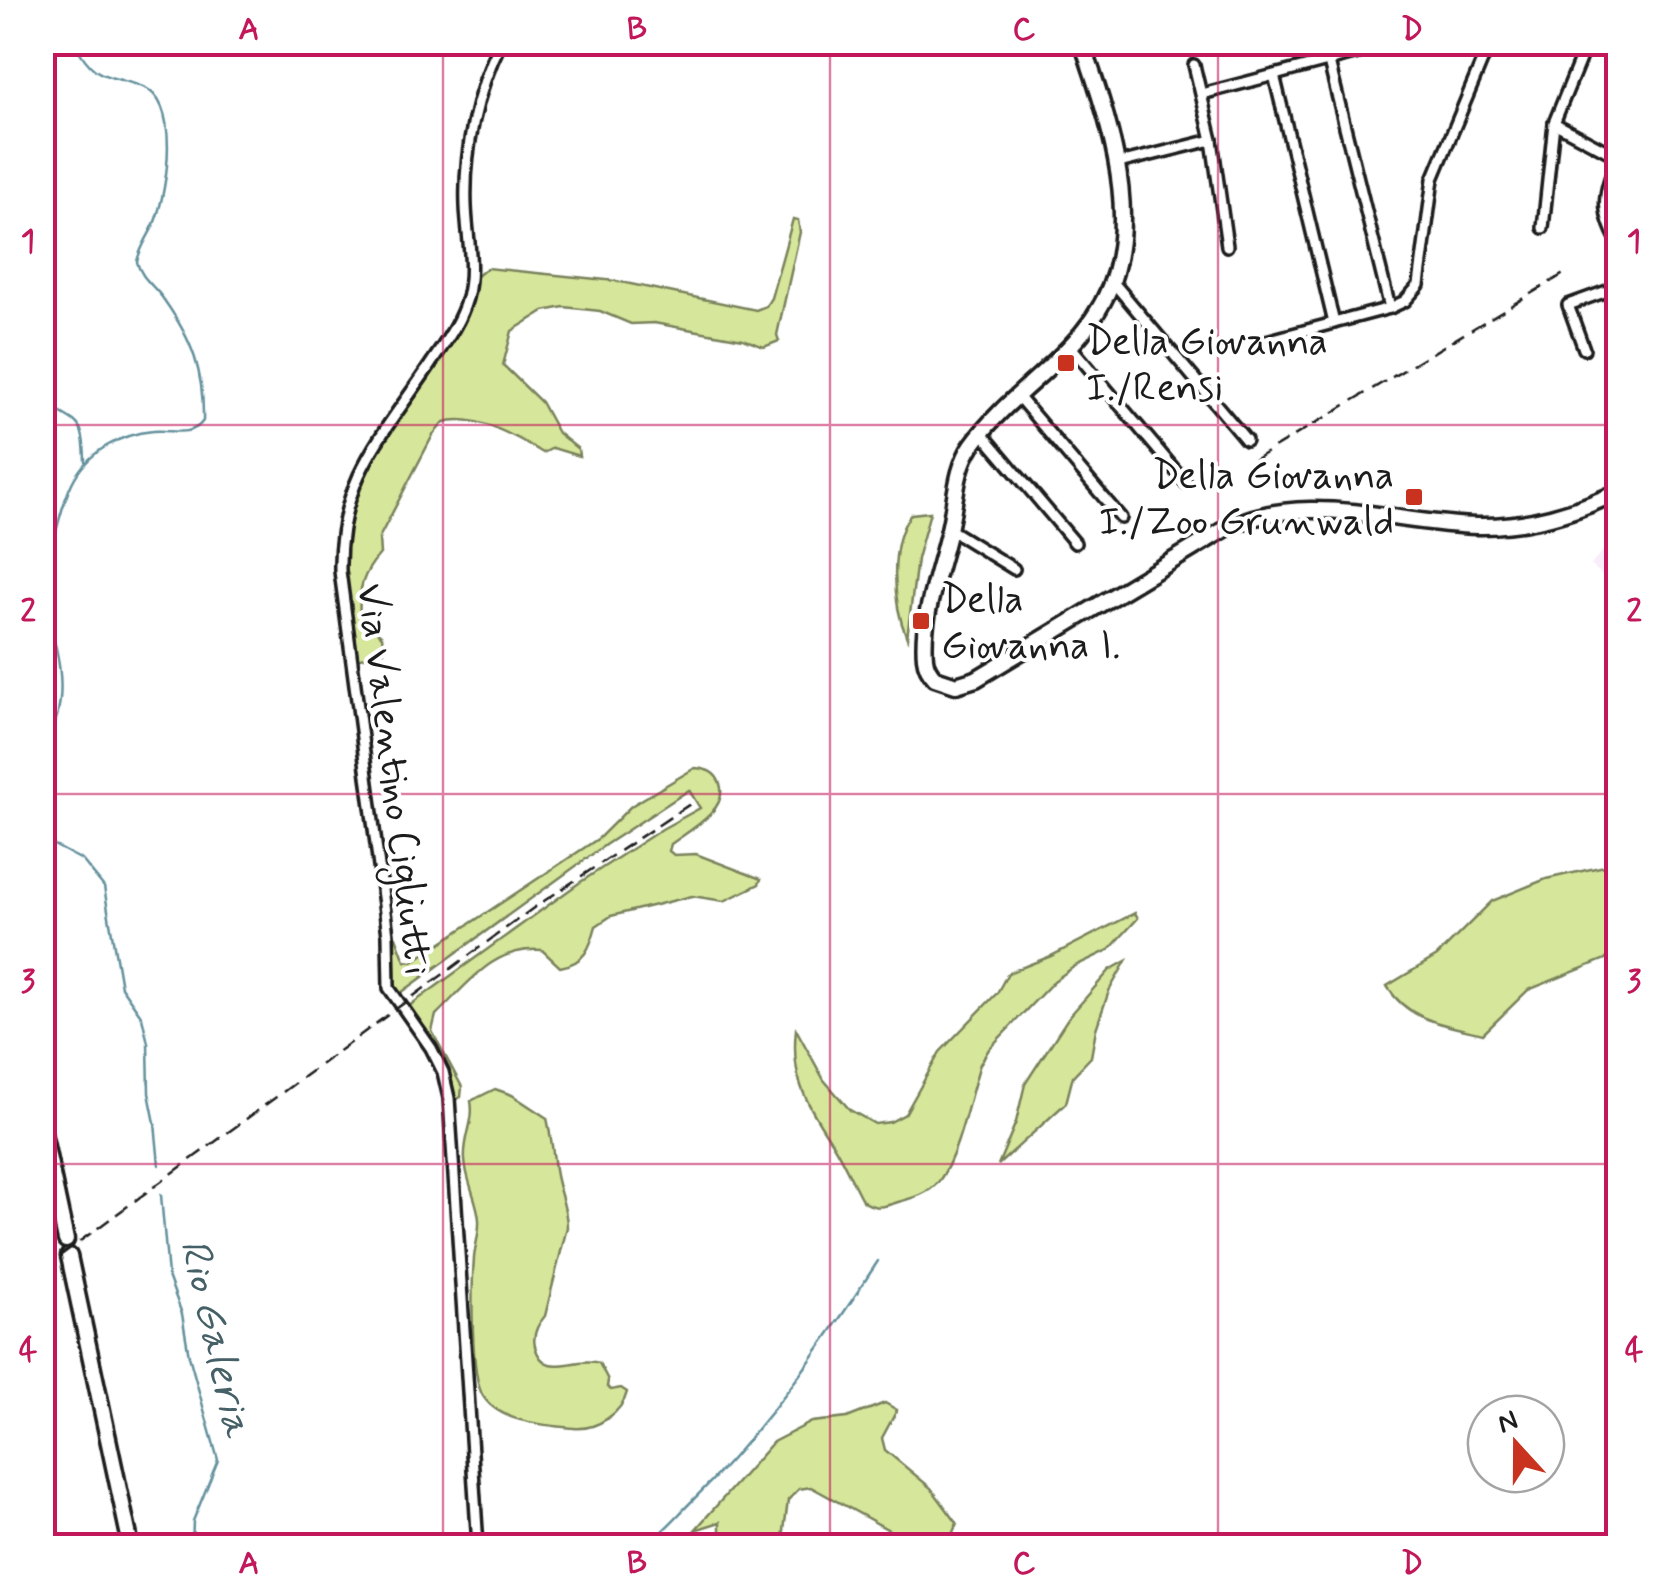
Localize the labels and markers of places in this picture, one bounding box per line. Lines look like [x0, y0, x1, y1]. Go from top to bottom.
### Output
place label: Della Giovanna I./Rensi [1086, 317, 1328, 415]
marker: Della Giovanna I./Rensi [1055, 352, 1077, 374]
place label: Della Giovanna I./Zoo Grunwald [1099, 451, 1394, 549]
marker: Della Giovanna I./Zoo Grunwald [1403, 486, 1425, 508]
place label: Della Giovanna I. [941, 575, 1120, 673]
marker: Della Giovanna I. [910, 610, 932, 632]

